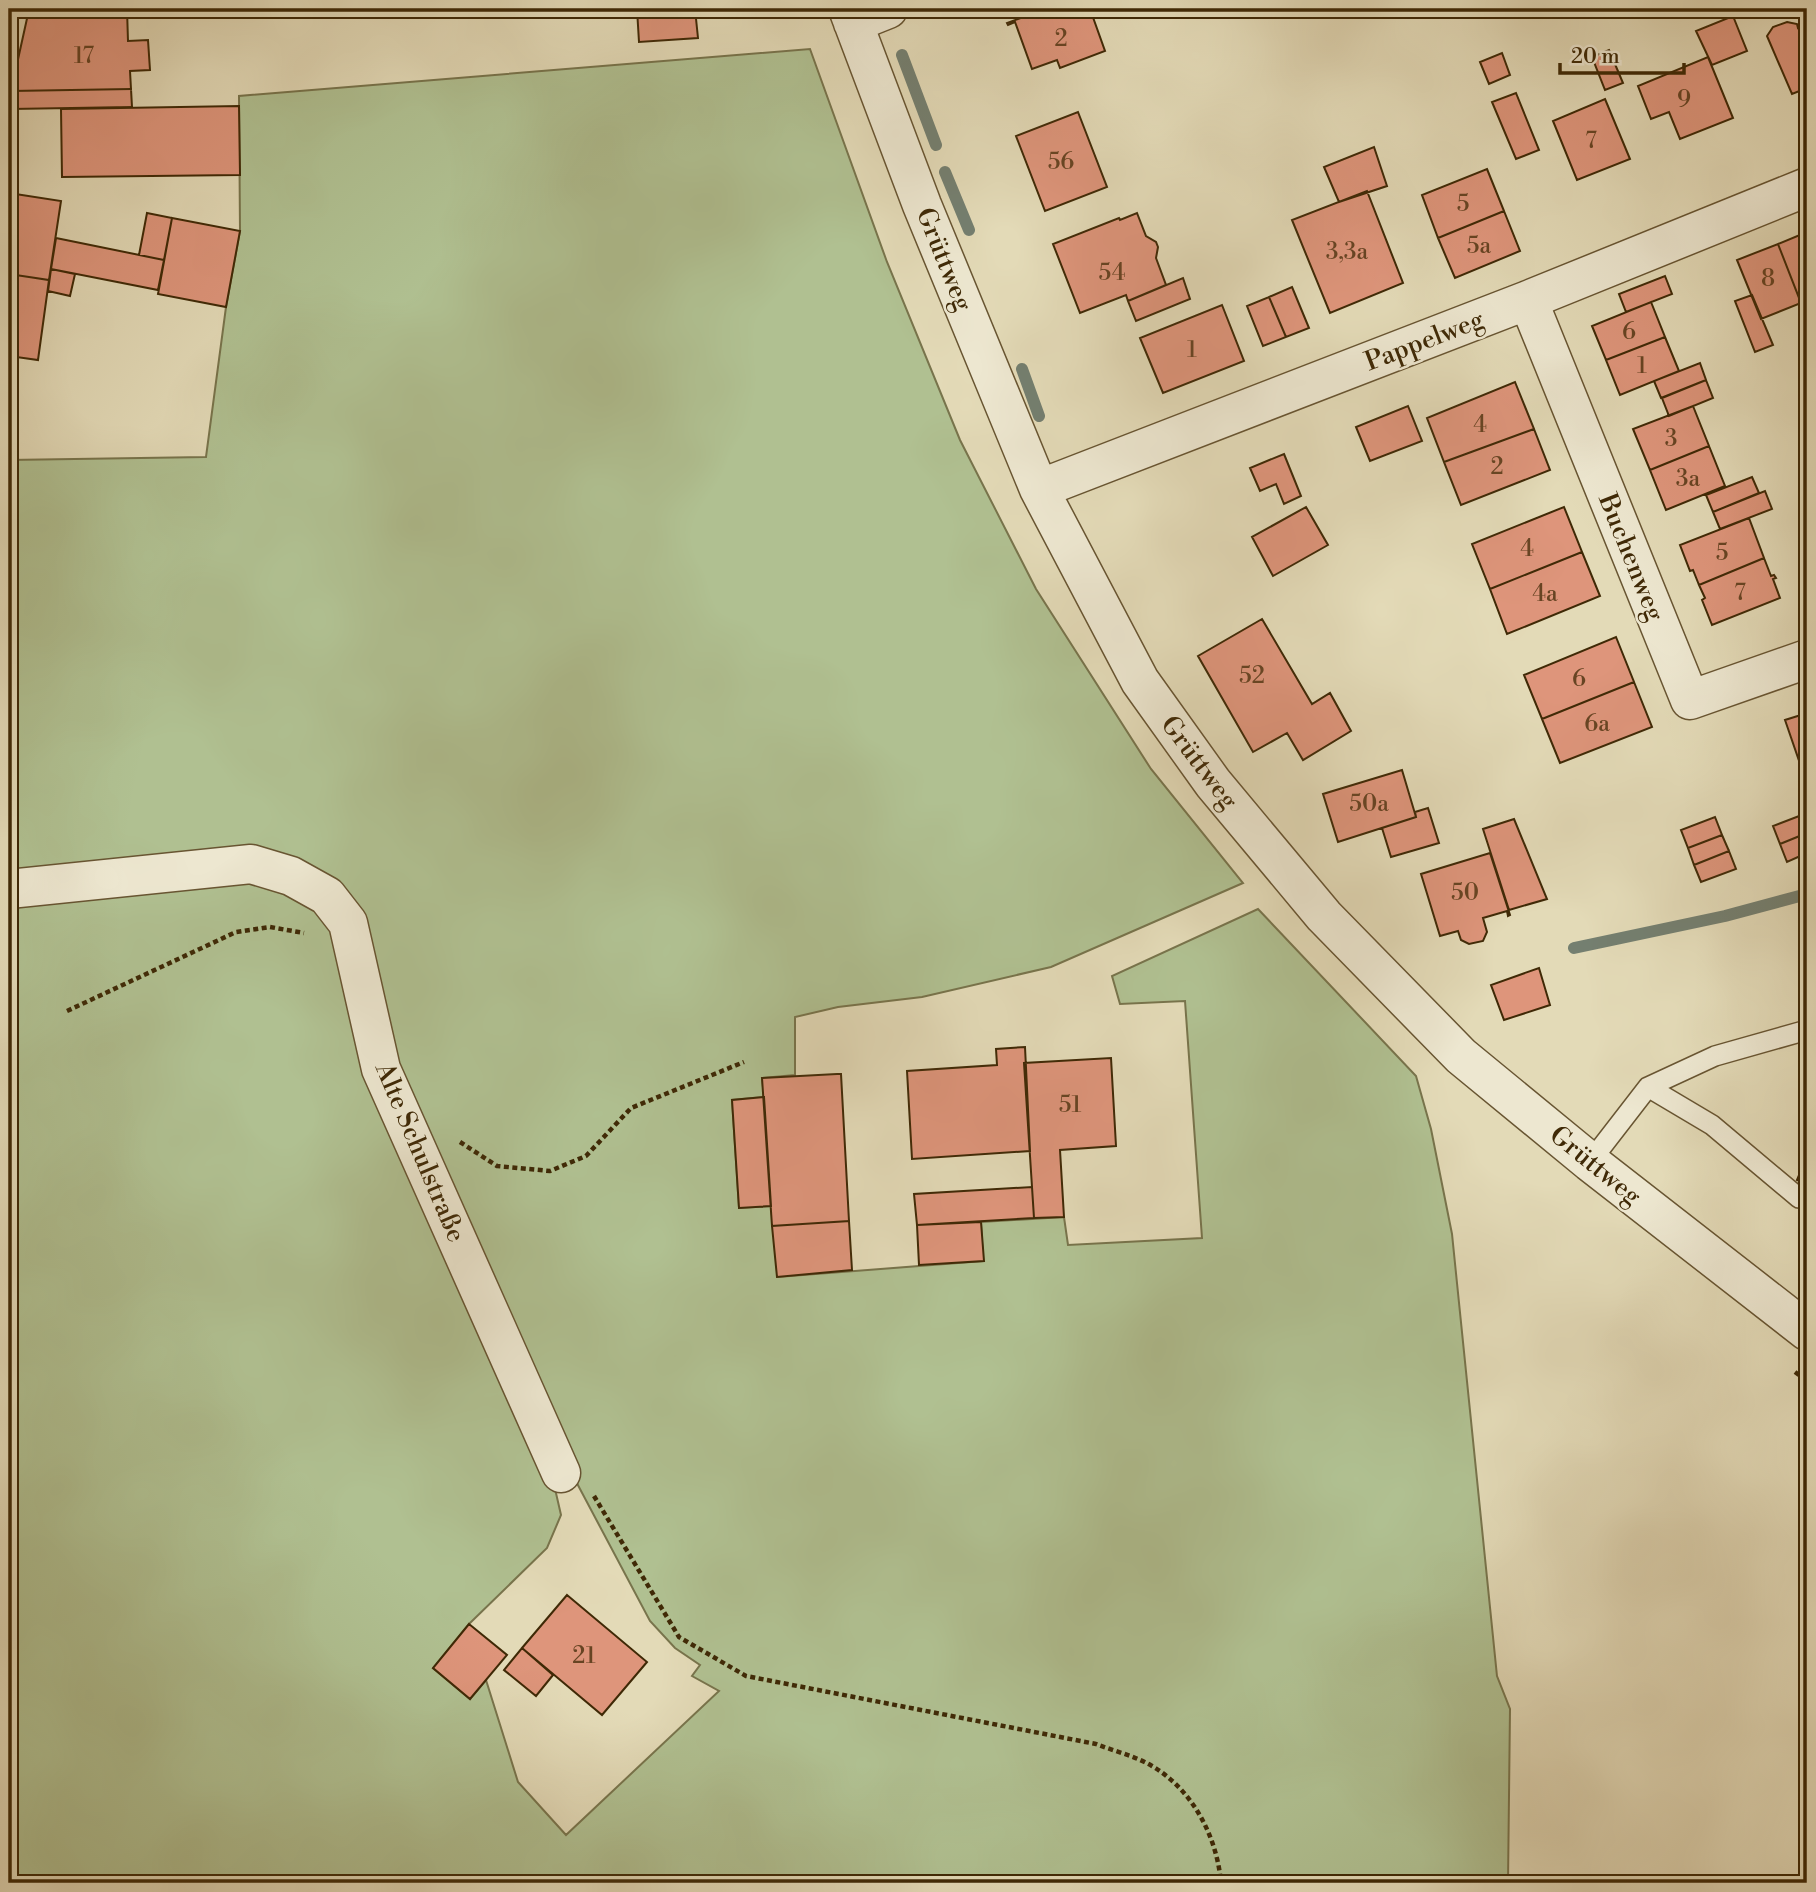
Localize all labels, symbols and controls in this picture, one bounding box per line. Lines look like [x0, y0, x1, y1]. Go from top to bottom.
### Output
house number: 2 [1054, 25, 1068, 53]
scale bar [1560, 32, 1685, 76]
house number: 17 [74, 42, 95, 70]
text: 20 m [1571, 44, 1620, 70]
house number: 9 [1677, 86, 1691, 114]
house number: 7 [1585, 127, 1597, 155]
house number: 56 [1048, 148, 1074, 176]
house number: 5 [1457, 190, 1469, 218]
street label: Grüttweg [909, 203, 979, 316]
house number: 5a [1467, 232, 1492, 260]
house number: 3,3a [1326, 238, 1369, 266]
house number: 54 [1099, 259, 1125, 287]
house number: 8 [1761, 265, 1775, 293]
street label: Pappelweg [1360, 303, 1489, 378]
house number: 6 [1622, 318, 1636, 346]
house number: 1 [1187, 336, 1197, 364]
house number: 1 [1637, 352, 1647, 380]
house number: 4 [1473, 411, 1487, 439]
house number: 3 [1665, 425, 1677, 453]
house number: 2 [1490, 453, 1504, 481]
house number: 3a [1676, 465, 1701, 493]
street label: Buchenweg [1591, 488, 1671, 626]
house number: 4 [1520, 535, 1534, 563]
house number: 5 [1716, 539, 1728, 567]
house number: 7 [1734, 579, 1746, 607]
house number: 4a [1532, 580, 1558, 608]
house number: 52 [1239, 662, 1265, 690]
house number: 6 [1572, 665, 1586, 693]
street label: Grüttweg [1154, 710, 1245, 816]
house number: 6a [1584, 710, 1610, 738]
house number: 50a [1349, 790, 1389, 818]
house number: 50 [1451, 879, 1479, 907]
street label: Alte Schulstraße [368, 1057, 472, 1247]
house number: 51 [1059, 1091, 1081, 1119]
street label: Grüttweg [1543, 1119, 1648, 1213]
house number: 21 [572, 1642, 596, 1670]

